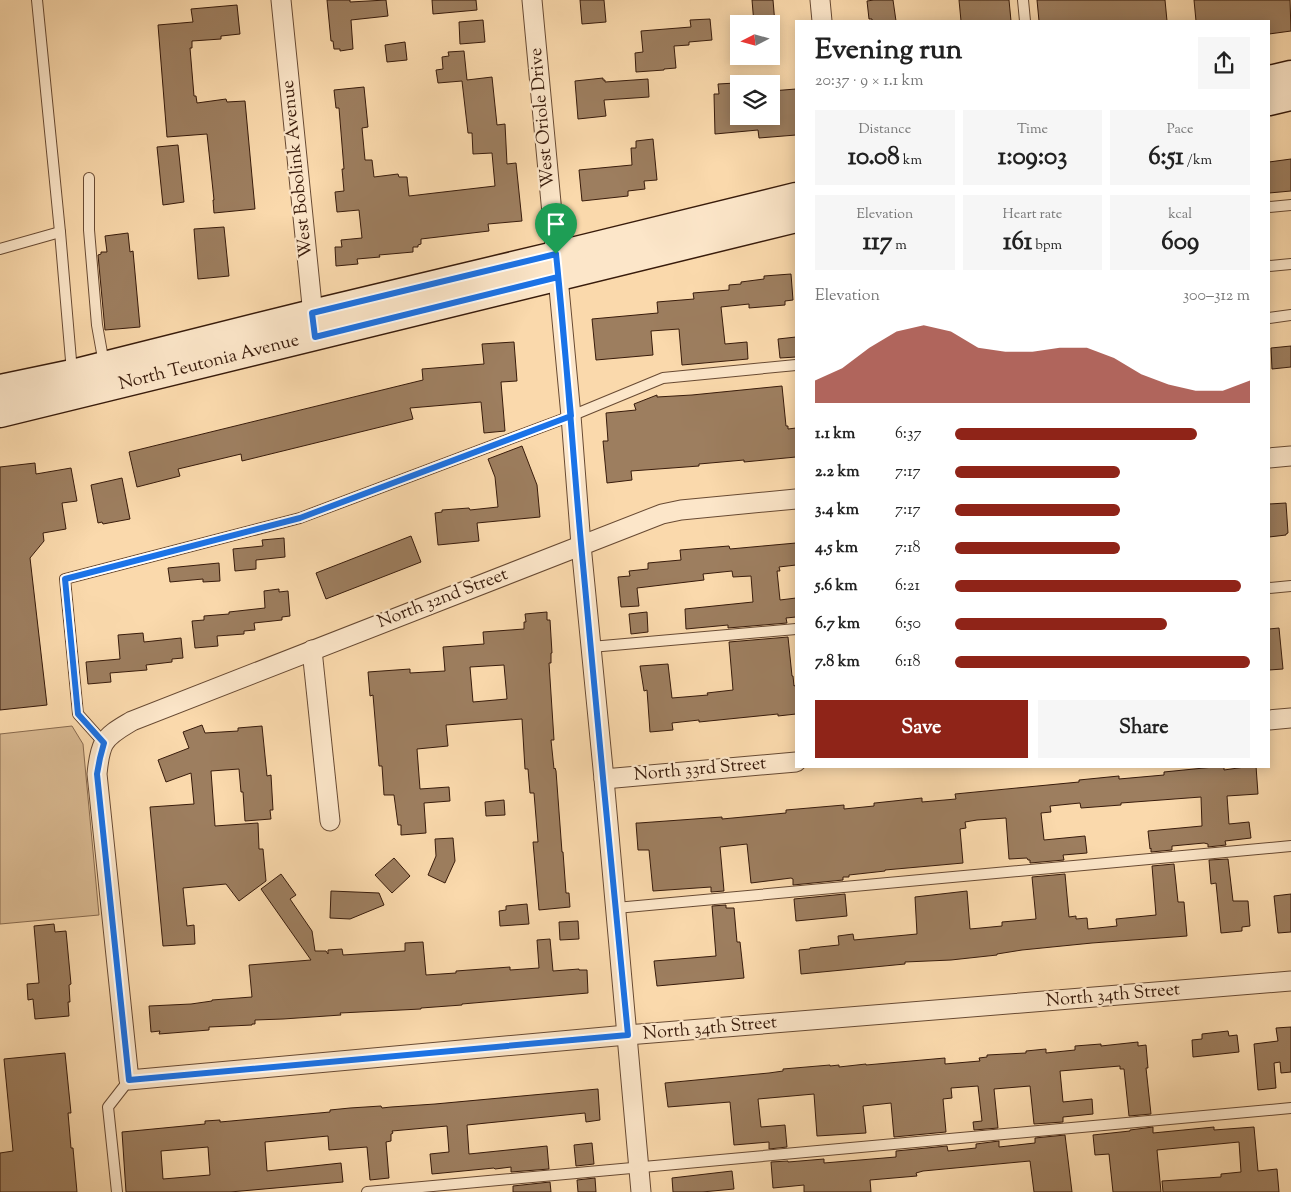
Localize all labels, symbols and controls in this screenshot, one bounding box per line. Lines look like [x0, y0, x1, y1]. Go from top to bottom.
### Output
north arrow [730, 15, 780, 65]
map controls [730, 15, 780, 125]
text: Evening run [815, 31, 962, 71]
button: share [1198, 37, 1250, 89]
street label: West Oriole Drive [524, 47, 562, 189]
text: 20:37 · 9 × 1.1 km [815, 70, 924, 93]
button: layers [730, 75, 780, 125]
street label: West Bobolink Avenue [276, 79, 320, 259]
text: Distance [858, 120, 911, 140]
text: Time [1017, 120, 1048, 140]
text: Pace [1167, 120, 1194, 140]
text: 10.08 [848, 140, 900, 176]
text: 1:09:03 [998, 140, 1067, 176]
text: 6:51 [1148, 140, 1184, 176]
text: km [900, 151, 922, 171]
text: /km [1184, 151, 1212, 171]
pin [535, 203, 577, 254]
text: Elevation [856, 205, 913, 225]
text: Heart rate [1003, 205, 1062, 225]
text: kcal [1168, 205, 1192, 225]
icon: arrive [542, 210, 570, 238]
text: 117 [863, 225, 892, 261]
text: 161 [1003, 225, 1032, 261]
text: 609 [1161, 225, 1199, 261]
text: m [892, 236, 907, 256]
text: bpm [1032, 236, 1062, 256]
text: Elevation [815, 285, 880, 308]
text: 300–312 m [1183, 285, 1250, 308]
street label: North Teutonia Avenue [116, 328, 302, 398]
text: 1.1 km [815, 423, 855, 446]
text: 6:37 [895, 423, 921, 446]
text: 2.2 km [815, 461, 859, 484]
text: 7:17 [895, 461, 921, 484]
text: 3.4 km [815, 499, 859, 522]
text: 7:17 [895, 499, 921, 522]
text: 4.5 km [815, 537, 858, 560]
text: 7:18 [895, 537, 921, 560]
street label: North 32nd Street [374, 562, 512, 636]
text: 5.6 km [815, 575, 858, 598]
text: 6:21 [895, 575, 920, 598]
text: 6.7 km [815, 613, 860, 636]
text: 6:50 [895, 613, 921, 636]
text: 7.8 km [815, 651, 860, 674]
text: 6:18 [895, 651, 920, 674]
button: Save [815, 700, 1028, 758]
button: Share [1038, 700, 1250, 758]
street label: North 33rd Street [633, 751, 767, 789]
street label: North 34th Street [1045, 977, 1181, 1015]
street label: North 34th Street [642, 1010, 778, 1048]

